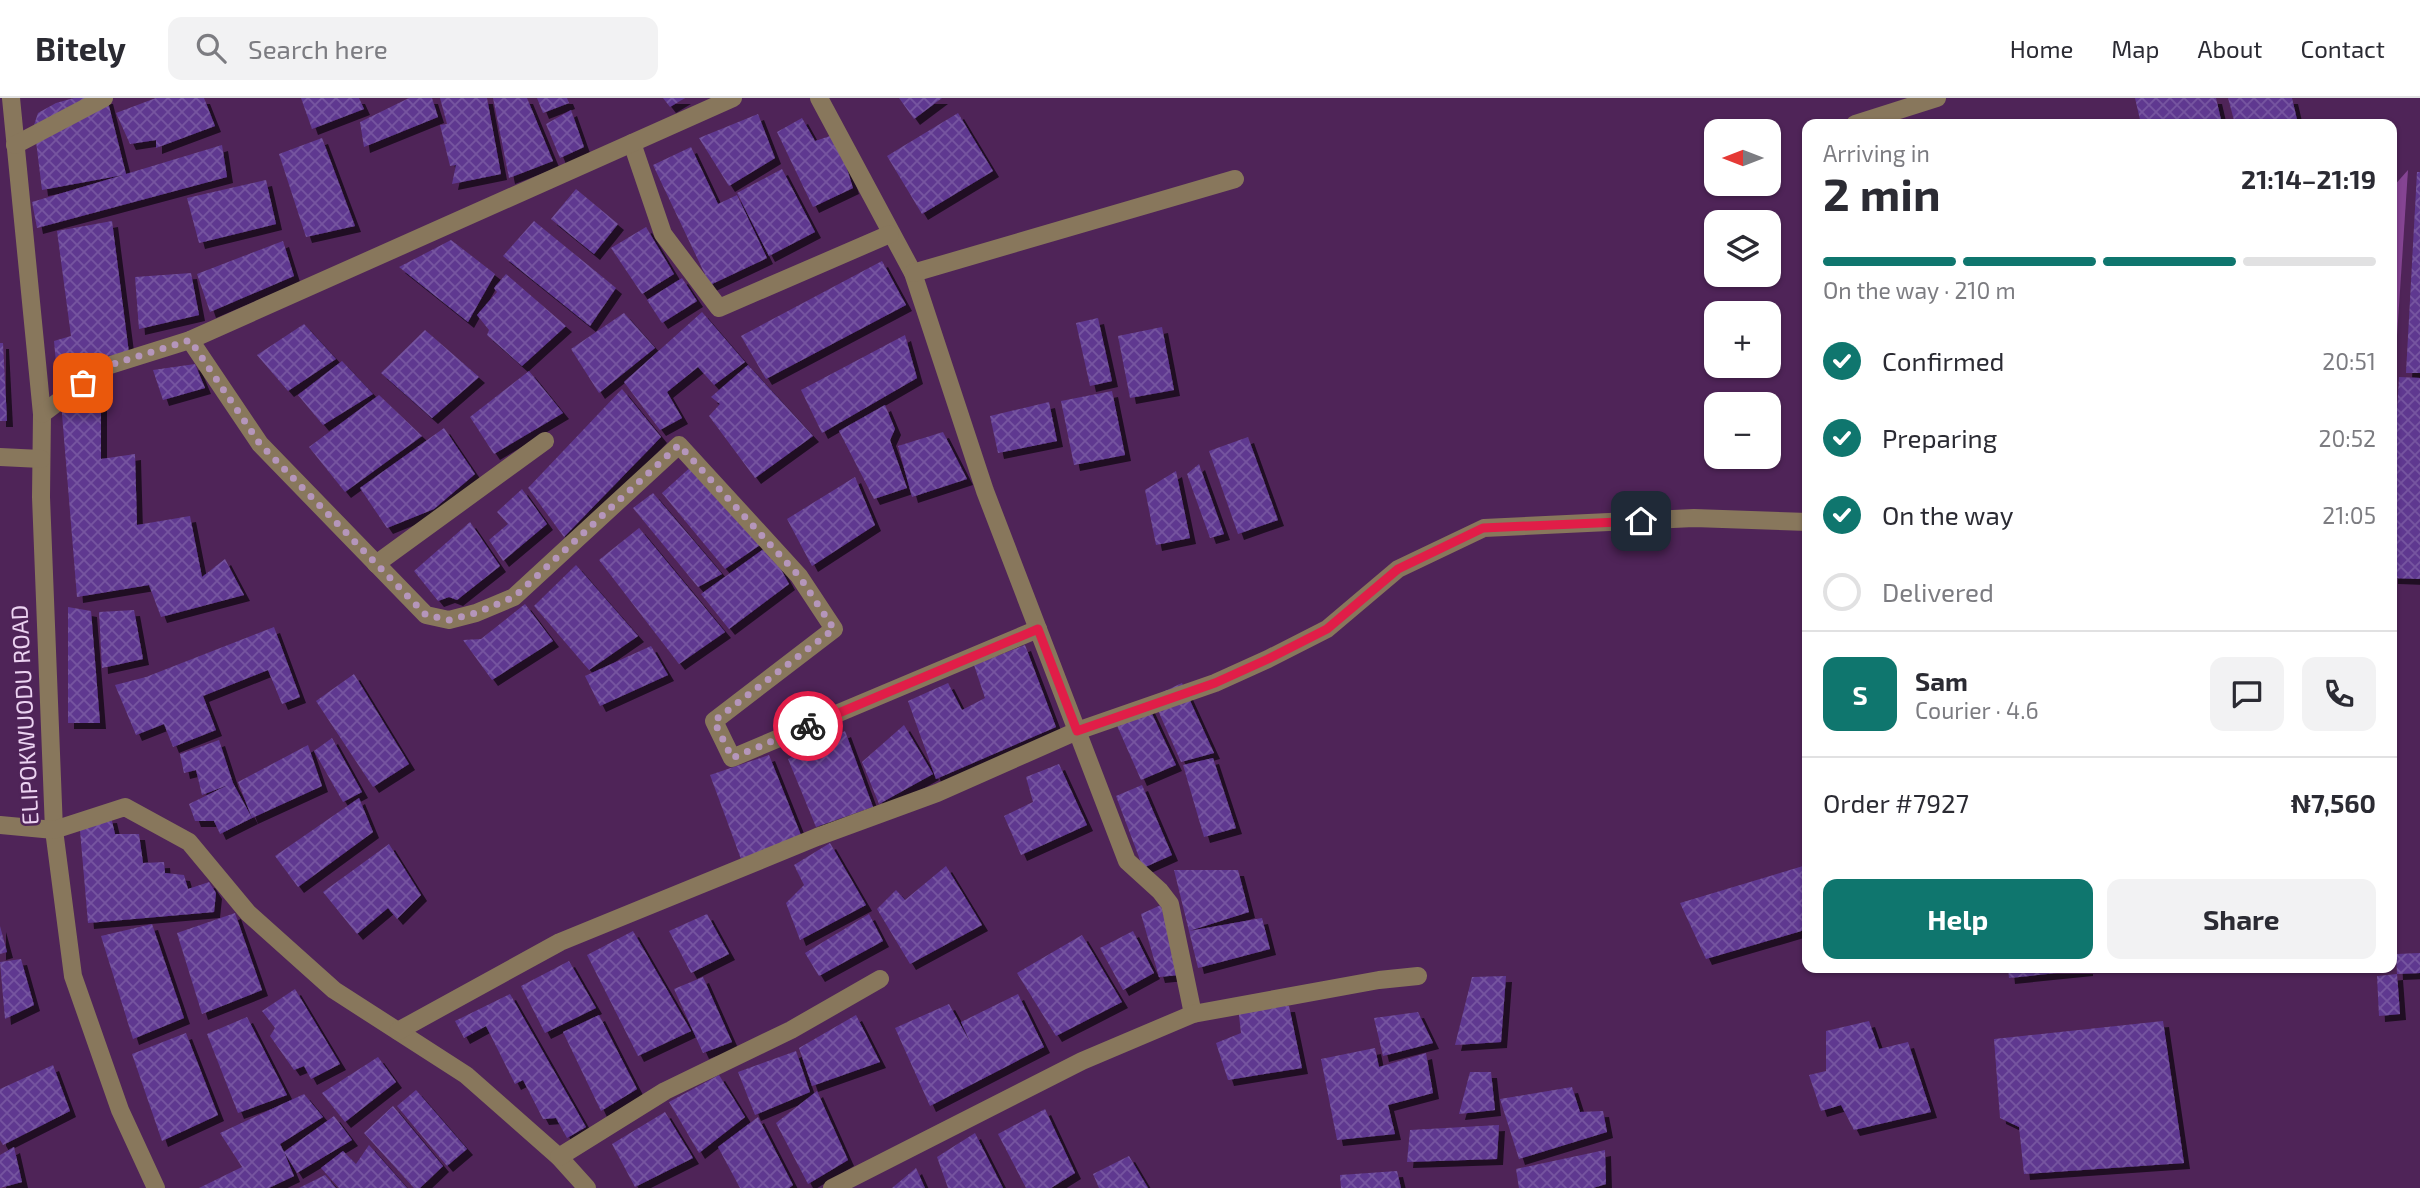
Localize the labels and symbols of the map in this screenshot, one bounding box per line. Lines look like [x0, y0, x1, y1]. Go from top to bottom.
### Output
north arrow [1704, 119, 1782, 196]
pin [53, 353, 113, 413]
pin [1611, 491, 1671, 551]
street label: ELIPOKWUODU ROAD [4, 604, 44, 826]
courier [773, 691, 843, 761]

